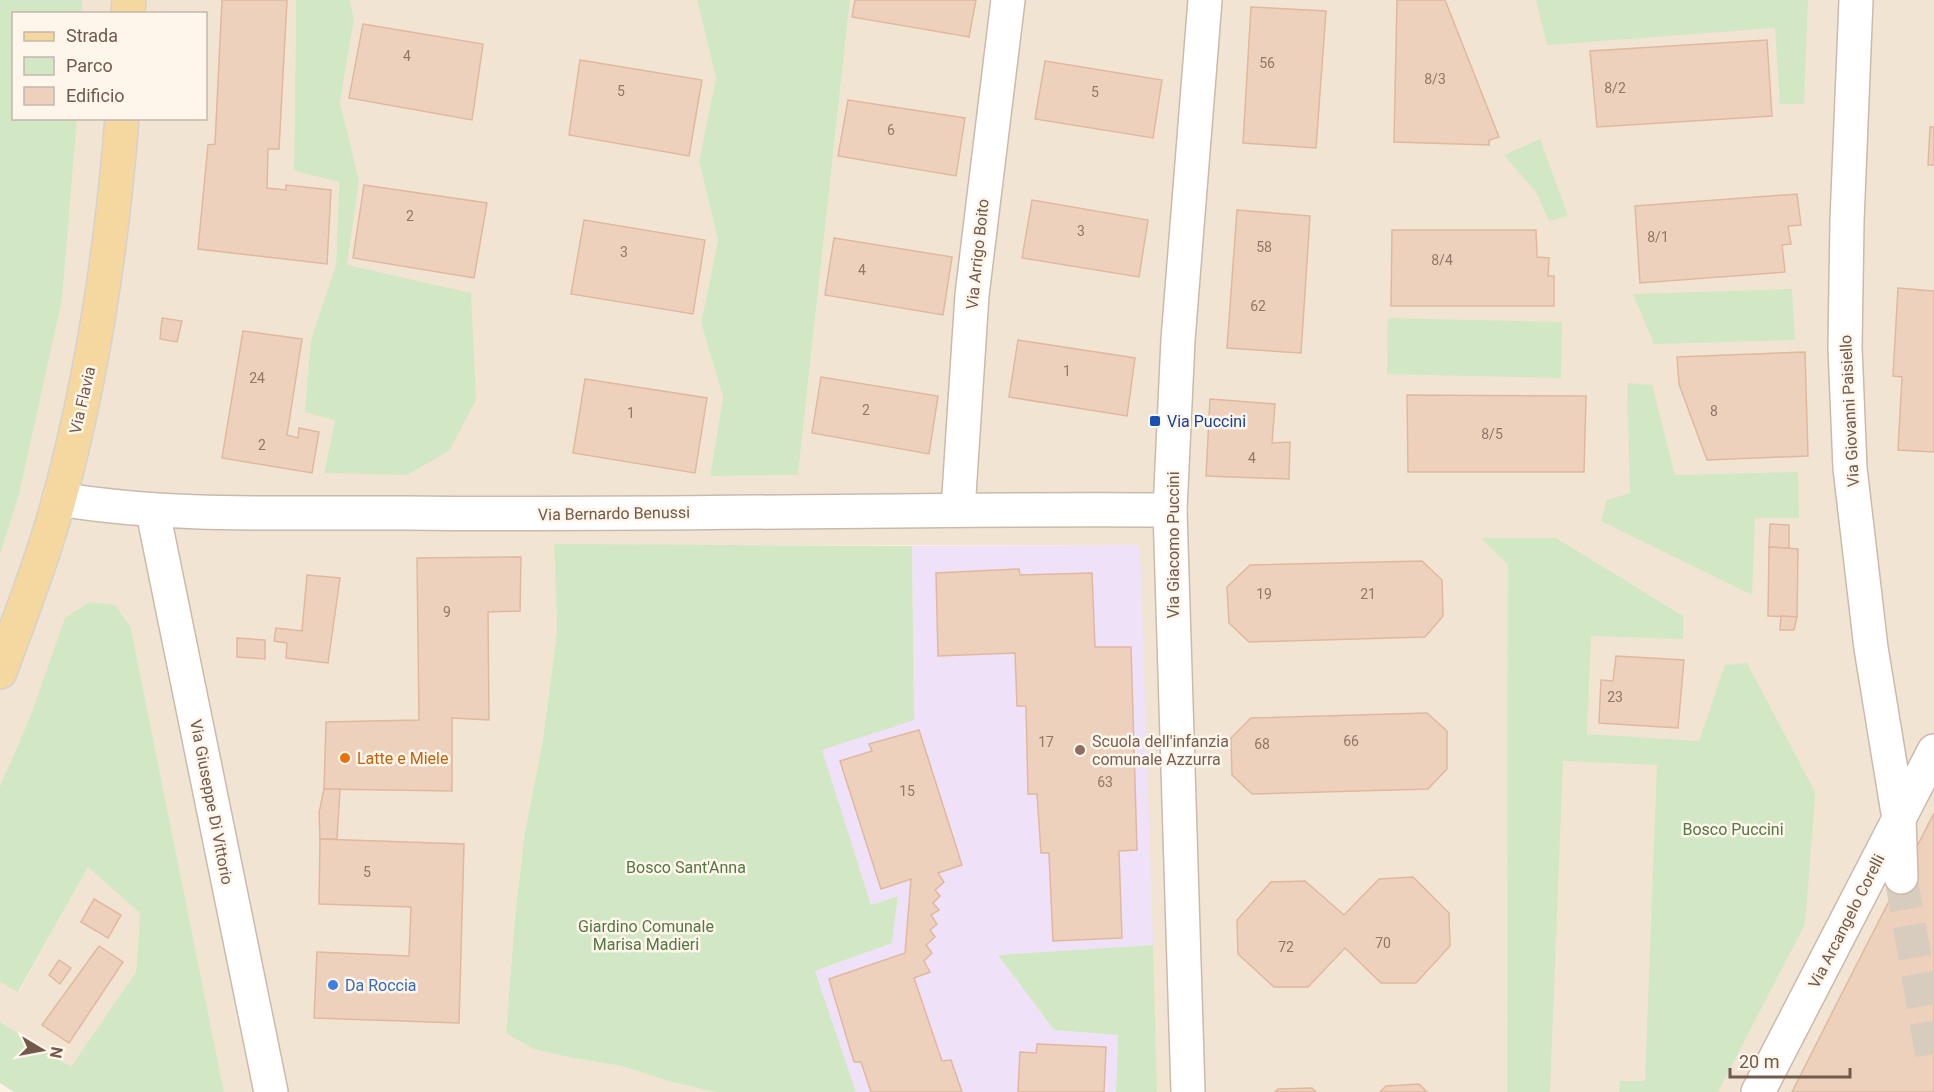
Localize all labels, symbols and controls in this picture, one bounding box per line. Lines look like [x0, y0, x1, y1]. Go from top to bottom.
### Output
legend [12, 12, 207, 120]
text: Strada [66, 25, 118, 46]
house number: 4 [403, 48, 411, 64]
text: Parco [66, 55, 113, 76]
house number: 56 [1259, 55, 1275, 71]
house number: 8/3 [1424, 71, 1446, 87]
house number: 8/2 [1604, 80, 1626, 96]
house number: 5 [617, 83, 625, 99]
house number: 5 [1091, 84, 1099, 100]
text: Edificio [66, 85, 125, 106]
house number: 6 [887, 122, 895, 138]
street label: Via Arrigo Boito [962, 198, 993, 310]
house number: 2 [406, 208, 414, 224]
house number: 3 [1077, 223, 1085, 239]
house number: 8/1 [1647, 229, 1669, 245]
house number: 58 [1256, 239, 1272, 255]
house number: 3 [620, 244, 628, 260]
house number: 8/4 [1431, 252, 1453, 268]
house number: 4 [858, 262, 866, 278]
house number: 62 [1250, 298, 1266, 314]
street label: Via Giovanni Paisiello [1836, 334, 1863, 488]
house number: 1 [1063, 363, 1071, 379]
street label: Via Flavia [66, 365, 99, 436]
house number: 24 [249, 370, 265, 386]
house number: 2 [862, 402, 870, 418]
house number: 8 [1710, 403, 1718, 419]
house number: 1 [627, 405, 635, 421]
place label: Via Puccini [1167, 412, 1246, 431]
marker: Via Puccini [1148, 414, 1162, 428]
house number: 8/5 [1481, 426, 1503, 442]
house number: 2 [258, 437, 266, 453]
house number: 4 [1248, 450, 1256, 466]
street label: Via Giacomo Puccini [1164, 471, 1183, 619]
street label: Via Bernardo Benussi [538, 503, 690, 524]
house number: 19 [1256, 586, 1272, 602]
house number: 21 [1360, 586, 1376, 602]
house number: 9 [443, 604, 451, 620]
house number: 23 [1607, 689, 1623, 705]
street label: Via Giuseppe Di Vittorio [186, 718, 237, 886]
place label: Scuola dell'infanzia comunale Azzurra [1092, 732, 1229, 769]
house number: 66 [1343, 733, 1359, 749]
house number: 17 [1038, 734, 1054, 750]
house number: 68 [1254, 736, 1270, 752]
marker: Scuola dell'infanzia comunale Azzurra [1073, 743, 1087, 757]
place label: Latte e Miele [357, 749, 448, 768]
marker: Latte e Miele [338, 751, 352, 765]
house number: 63 [1097, 774, 1113, 790]
house number: 15 [899, 783, 915, 799]
park label: Bosco Puccini [1682, 820, 1784, 839]
street label: Via Arcangelo Corelli [1804, 851, 1888, 991]
park label: Bosco Sant'Anna [626, 858, 746, 877]
house number: 5 [363, 864, 371, 880]
park label: Giardino Comunale Marisa Madieri [578, 917, 714, 954]
house number: 70 [1375, 935, 1391, 951]
house number: 72 [1278, 939, 1294, 955]
place label: Da Roccia [345, 976, 417, 995]
marker: Da Roccia [326, 978, 340, 992]
north arrow [12, 1020, 72, 1080]
scale bar [1730, 1041, 1850, 1079]
text: N [46, 1045, 67, 1060]
text: 20 m [1739, 1051, 1779, 1072]

